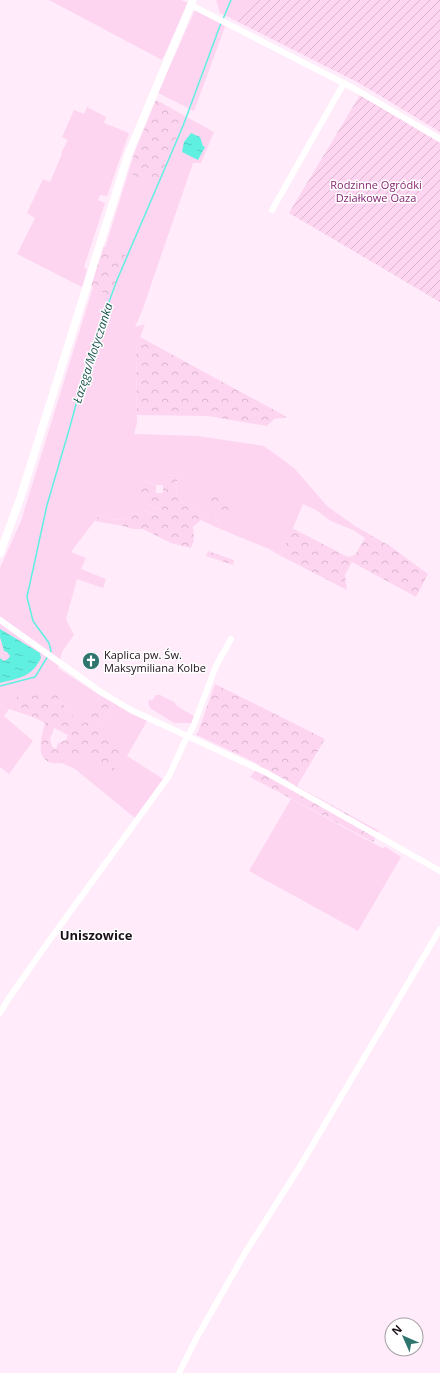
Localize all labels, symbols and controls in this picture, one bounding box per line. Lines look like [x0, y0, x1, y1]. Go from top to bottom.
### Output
park label: Rodzinne Ogródki Działkowe Oaza [330, 177, 422, 205]
water label: Łazęga/Motyczanka [68, 300, 117, 405]
place label: Kaplica pw. Św. Maksymiliana Kolbe [104, 647, 206, 675]
church icon: Kaplica pw. Św. Maksymiliana Kolbe [81, 651, 101, 671]
district label: Uniszowice [60, 926, 133, 944]
north arrow [384, 1317, 424, 1357]
text: N [388, 1321, 405, 1338]

